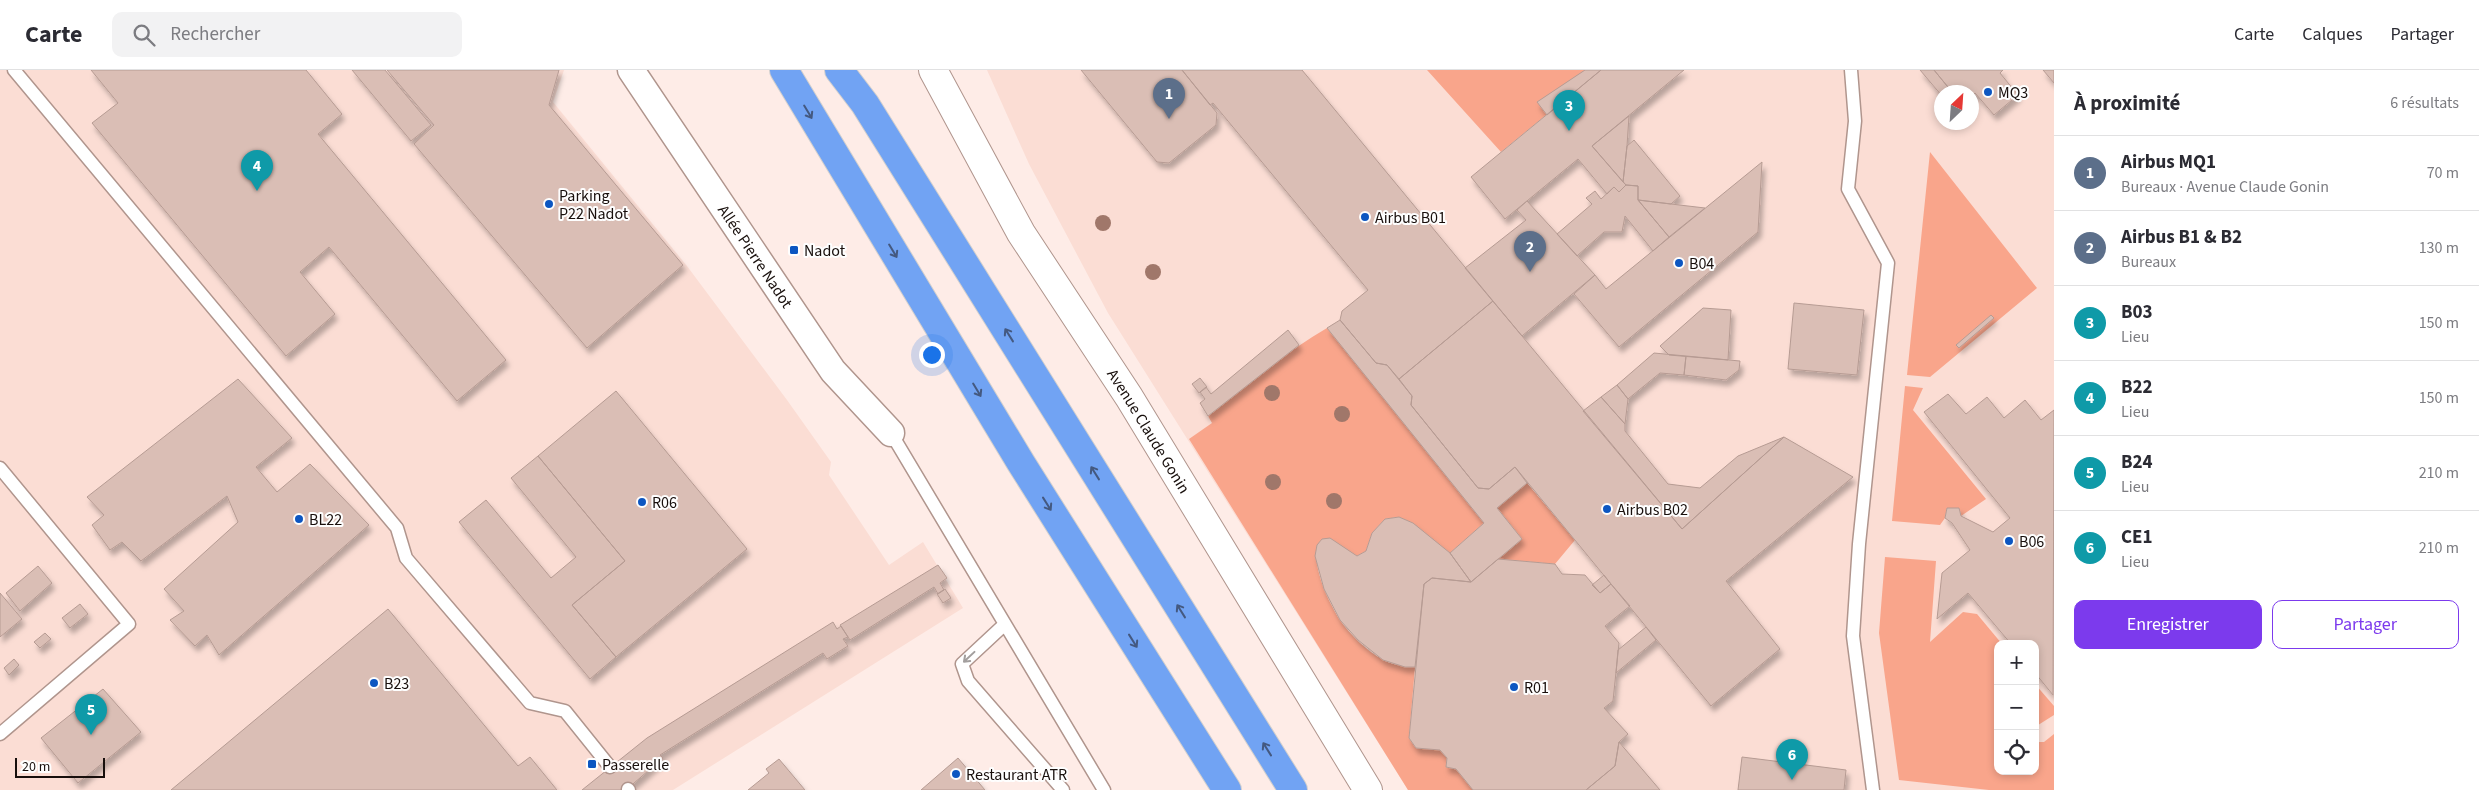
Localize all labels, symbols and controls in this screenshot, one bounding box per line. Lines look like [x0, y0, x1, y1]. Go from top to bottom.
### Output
search box [112, 12, 462, 57]
text: Carte [25, 17, 82, 52]
icon: search [130, 21, 158, 49]
text: Rechercher [170, 21, 260, 48]
text: Carte [2234, 22, 2274, 47]
text: Calques [2302, 22, 2362, 47]
text: Partager [2390, 22, 2454, 47]
pin: 1 [1153, 78, 1185, 119]
place label: MQ3 [1998, 82, 2028, 104]
north arrow [1934, 85, 1979, 130]
marker: MQ3 [1982, 86, 1994, 98]
text: À proximité [2074, 88, 2180, 118]
pin: 3 [1553, 90, 1585, 131]
text: 6 résultats [2390, 92, 2459, 114]
one-way arrow [804, 105, 814, 119]
text: Airbus MQ1 [2121, 149, 2216, 176]
pin: 4 [241, 150, 273, 191]
text: 1 [2086, 162, 2094, 184]
text: 70 m [2427, 162, 2459, 184]
text: Bureaux · Avenue Claude Gonin [2121, 176, 2329, 198]
place label: Parking P22 Nadot [559, 185, 629, 225]
marker: Parking P22 Nadot [543, 198, 555, 210]
street label: Allée Pierre Nadot [712, 201, 798, 313]
place label: Airbus B01 [1375, 207, 1446, 229]
marker: Airbus B01 [1359, 211, 1371, 223]
text: Airbus B1 & B2 [2121, 224, 2242, 251]
pin: 2 [1514, 231, 1546, 272]
text: 2 [2086, 237, 2094, 259]
text: 130 m [2419, 237, 2459, 259]
place label: Nadot [804, 240, 846, 262]
marker: Nadot [788, 244, 800, 256]
one-way arrow [888, 244, 898, 258]
text: Bureaux [2121, 251, 2176, 273]
place label: B04 [1689, 253, 1714, 275]
marker: B04 [1673, 257, 1685, 269]
text: B03 [2121, 299, 2153, 326]
text: 3 [2086, 312, 2094, 334]
text: 150 m [2419, 312, 2459, 334]
text: Lieu [2121, 326, 2149, 348]
one-way arrow [1004, 329, 1014, 343]
your location [919, 342, 945, 368]
street label: Avenue Claude Gonin [1101, 365, 1195, 498]
text: B22 [2121, 374, 2153, 401]
one-way arrow [972, 383, 982, 397]
text: 4 [2086, 387, 2094, 409]
text: 150 m [2419, 387, 2459, 409]
text: Lieu [2121, 401, 2149, 423]
text: B24 [2121, 449, 2153, 476]
text: 5 [2086, 462, 2094, 484]
text: 210 m [2419, 462, 2459, 484]
one-way arrow [1090, 466, 1101, 480]
text: Lieu [2121, 476, 2149, 498]
place label: R06 [652, 492, 677, 514]
marker: R06 [636, 496, 648, 508]
one-way arrow [1042, 496, 1052, 510]
place label: Airbus B02 [1617, 499, 1688, 521]
marker: Airbus B02 [1601, 503, 1613, 515]
place label: BL22 [309, 509, 342, 531]
marker: BL22 [293, 513, 305, 525]
text: CE1 [2121, 524, 2153, 551]
place label: B06 [2019, 531, 2044, 553]
marker: B06 [2003, 535, 2015, 547]
text: 6 [2086, 537, 2094, 559]
text: 210 m [2419, 537, 2459, 559]
text: Lieu [2121, 551, 2149, 573]
button: Enregistrer [2074, 600, 2262, 649]
button: Partager [2272, 600, 2459, 649]
one-way arrow [1176, 604, 1186, 618]
one-way arrow [1129, 634, 1139, 648]
map controls [1994, 640, 2039, 775]
button: + [1994, 640, 2039, 685]
one-way arrow [963, 651, 976, 663]
place label: B23 [384, 673, 409, 695]
marker: B23 [368, 677, 380, 689]
place label: R01 [1524, 677, 1549, 699]
marker: R01 [1508, 681, 1520, 693]
button: − [1994, 685, 2039, 730]
pin: 5 [75, 694, 107, 735]
button: locate [1994, 730, 2039, 775]
pin: 6 [1776, 739, 1808, 780]
one-way arrow [1262, 742, 1272, 756]
place label: Passerelle [602, 754, 669, 776]
scale bar [15, 755, 105, 778]
text: 20 m [22, 757, 50, 777]
marker: Passerelle [586, 758, 598, 770]
place label: Restaurant ATR [966, 764, 1067, 786]
marker: Restaurant ATR [950, 768, 962, 780]

